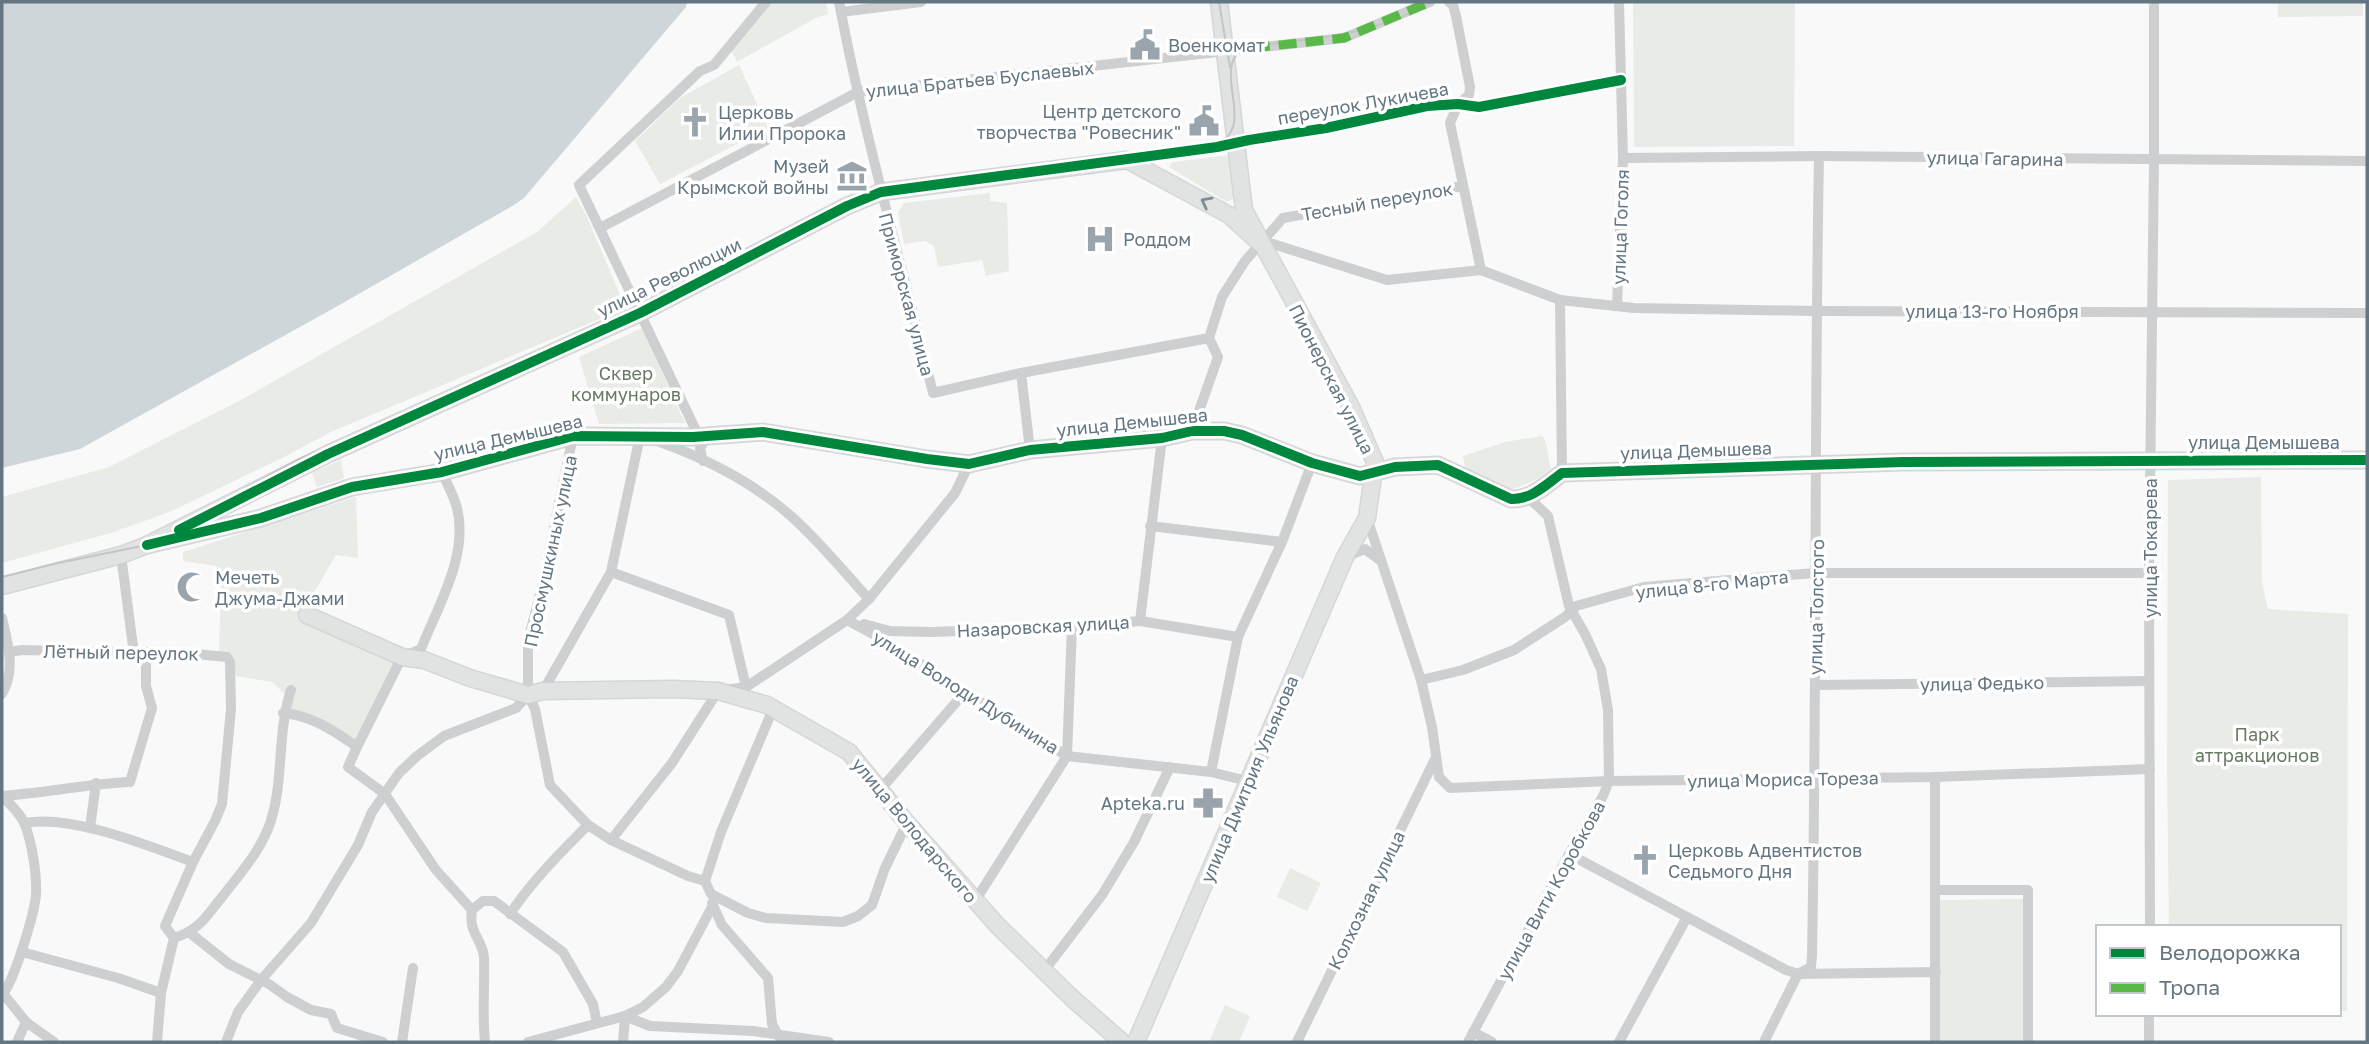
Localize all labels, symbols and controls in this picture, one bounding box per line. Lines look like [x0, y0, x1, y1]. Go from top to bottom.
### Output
public building icon: Военкомат [1128, 28, 1162, 62]
place label: Военкомат [1168, 34, 1265, 56]
street label: улица Братьев Буслаевых [865, 56, 1095, 102]
street label: переулок Лукичева [1276, 77, 1450, 129]
place label: Центр детского творчества "Ровесник" [977, 100, 1181, 143]
place label: Церковь Илии Пророка [718, 101, 846, 144]
public building icon: Центр детского творчества "Ровесник" [1187, 104, 1221, 138]
church icon: Церковь Илии Пророка [678, 105, 712, 139]
street label: улица Гагарина [1926, 146, 2064, 170]
place label: Музей Крымской войны [677, 155, 829, 198]
museum icon: Музей Крымской войны [835, 159, 869, 193]
street label: улица Гоголя [1607, 169, 1633, 285]
street label: Тесный переулок [1300, 177, 1454, 225]
one-way arrow [1201, 197, 1213, 210]
street label: Приморская улица [875, 210, 939, 378]
hospital icon: Роддом [1083, 222, 1117, 256]
place label: Роддом [1123, 228, 1191, 250]
street label: улица Революции [593, 233, 745, 321]
street label: Пионерская улица [1285, 300, 1379, 458]
street label: улица 13-го Ноября [1905, 300, 2079, 322]
park label: Сквер коммунаров [571, 362, 681, 405]
street label: улица Демышева [1055, 403, 1209, 441]
street label: улица Демышева [431, 409, 585, 465]
street label: улица Демышева [2188, 431, 2340, 453]
street label: улица Демышева [1620, 436, 1772, 464]
street label: Просмушкиных улица [519, 453, 581, 649]
street label: улица Токарева [2139, 478, 2161, 618]
street label: улица Толстого [1804, 539, 1828, 675]
street label: улица 8-го Марта [1634, 565, 1790, 603]
place label: Мечеть Джума-Джами [215, 566, 345, 609]
mosque icon: Мечеть Джума-Джами [175, 570, 209, 604]
street label: Назаровская улица [956, 610, 1130, 642]
street label: улица Володи Дубинина [869, 626, 1063, 758]
street label: Лётный переулок [43, 640, 199, 664]
street label: улица Федько [1920, 671, 2044, 695]
street label: улица Дмитрия Ульянова [1195, 672, 1303, 886]
park label: Парк аттракционов [2195, 723, 2319, 766]
street label: улица Володарского [848, 753, 982, 907]
street label: улица Мориса Тореза [1687, 766, 1879, 792]
pharmacy icon: Apteka.ru [1191, 786, 1225, 820]
place label: Apteka.ru [1101, 792, 1185, 814]
street label: улица Вити Коробкова [1493, 797, 1609, 983]
street label: Колхозная улица [1323, 827, 1409, 973]
place label: Церковь Адвентистов Седьмого Дня [1668, 839, 1862, 882]
church icon: Церковь Адвентистов Седьмого Дня [1628, 843, 1662, 877]
legend [2096, 925, 2341, 1016]
text: Велодорожка [2159, 939, 2301, 965]
text: Тропа [2159, 974, 2220, 1000]

